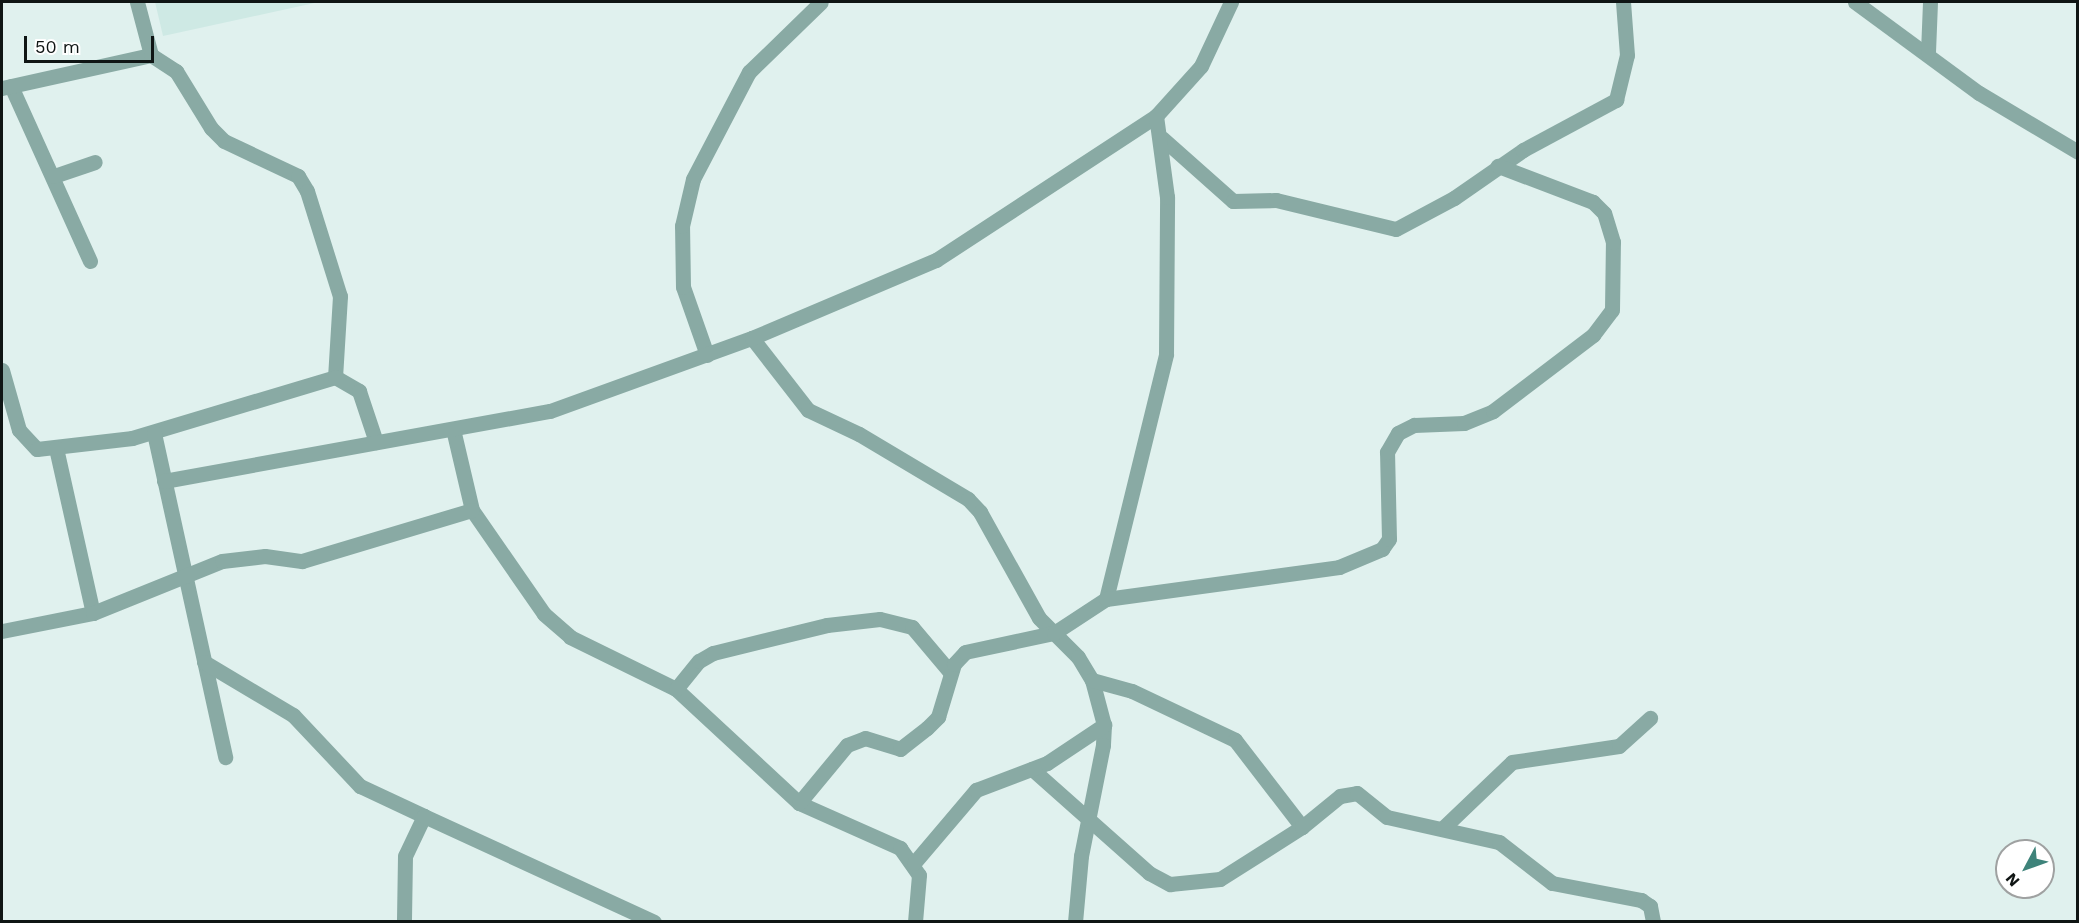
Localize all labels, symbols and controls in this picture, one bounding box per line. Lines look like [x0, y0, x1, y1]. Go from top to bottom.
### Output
scale bar [27, 24, 158, 62]
text: 50 m [35, 36, 80, 57]
north arrow [1995, 839, 2055, 899]
text: N [2001, 869, 2024, 891]

